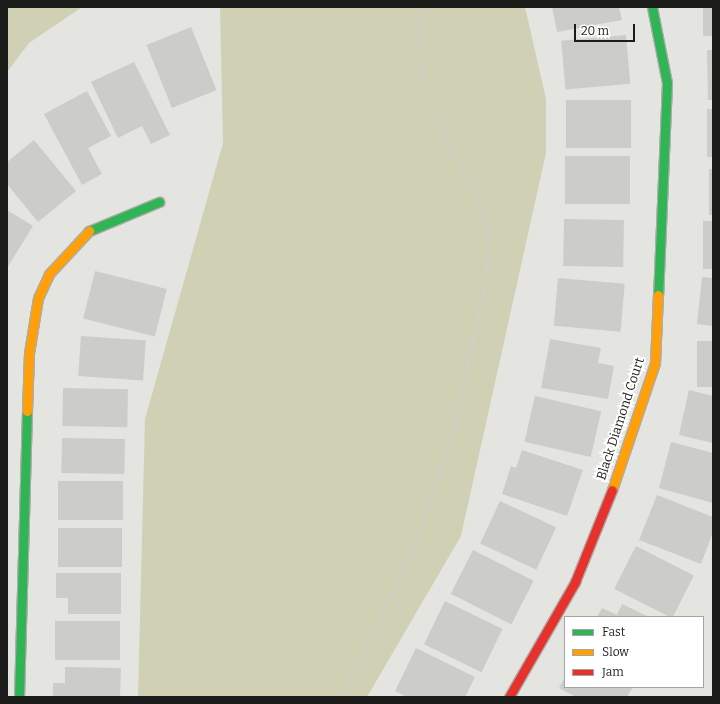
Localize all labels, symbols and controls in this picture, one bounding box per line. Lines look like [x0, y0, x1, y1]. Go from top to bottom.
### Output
scale bar [576, 16, 637, 42]
text: 20 m [581, 24, 609, 38]
street label: Black Diamond Court [594, 356, 648, 482]
legend [564, 616, 704, 688]
text: Fast [602, 625, 625, 639]
text: Slow [602, 645, 629, 659]
text: Jam [602, 665, 624, 679]

